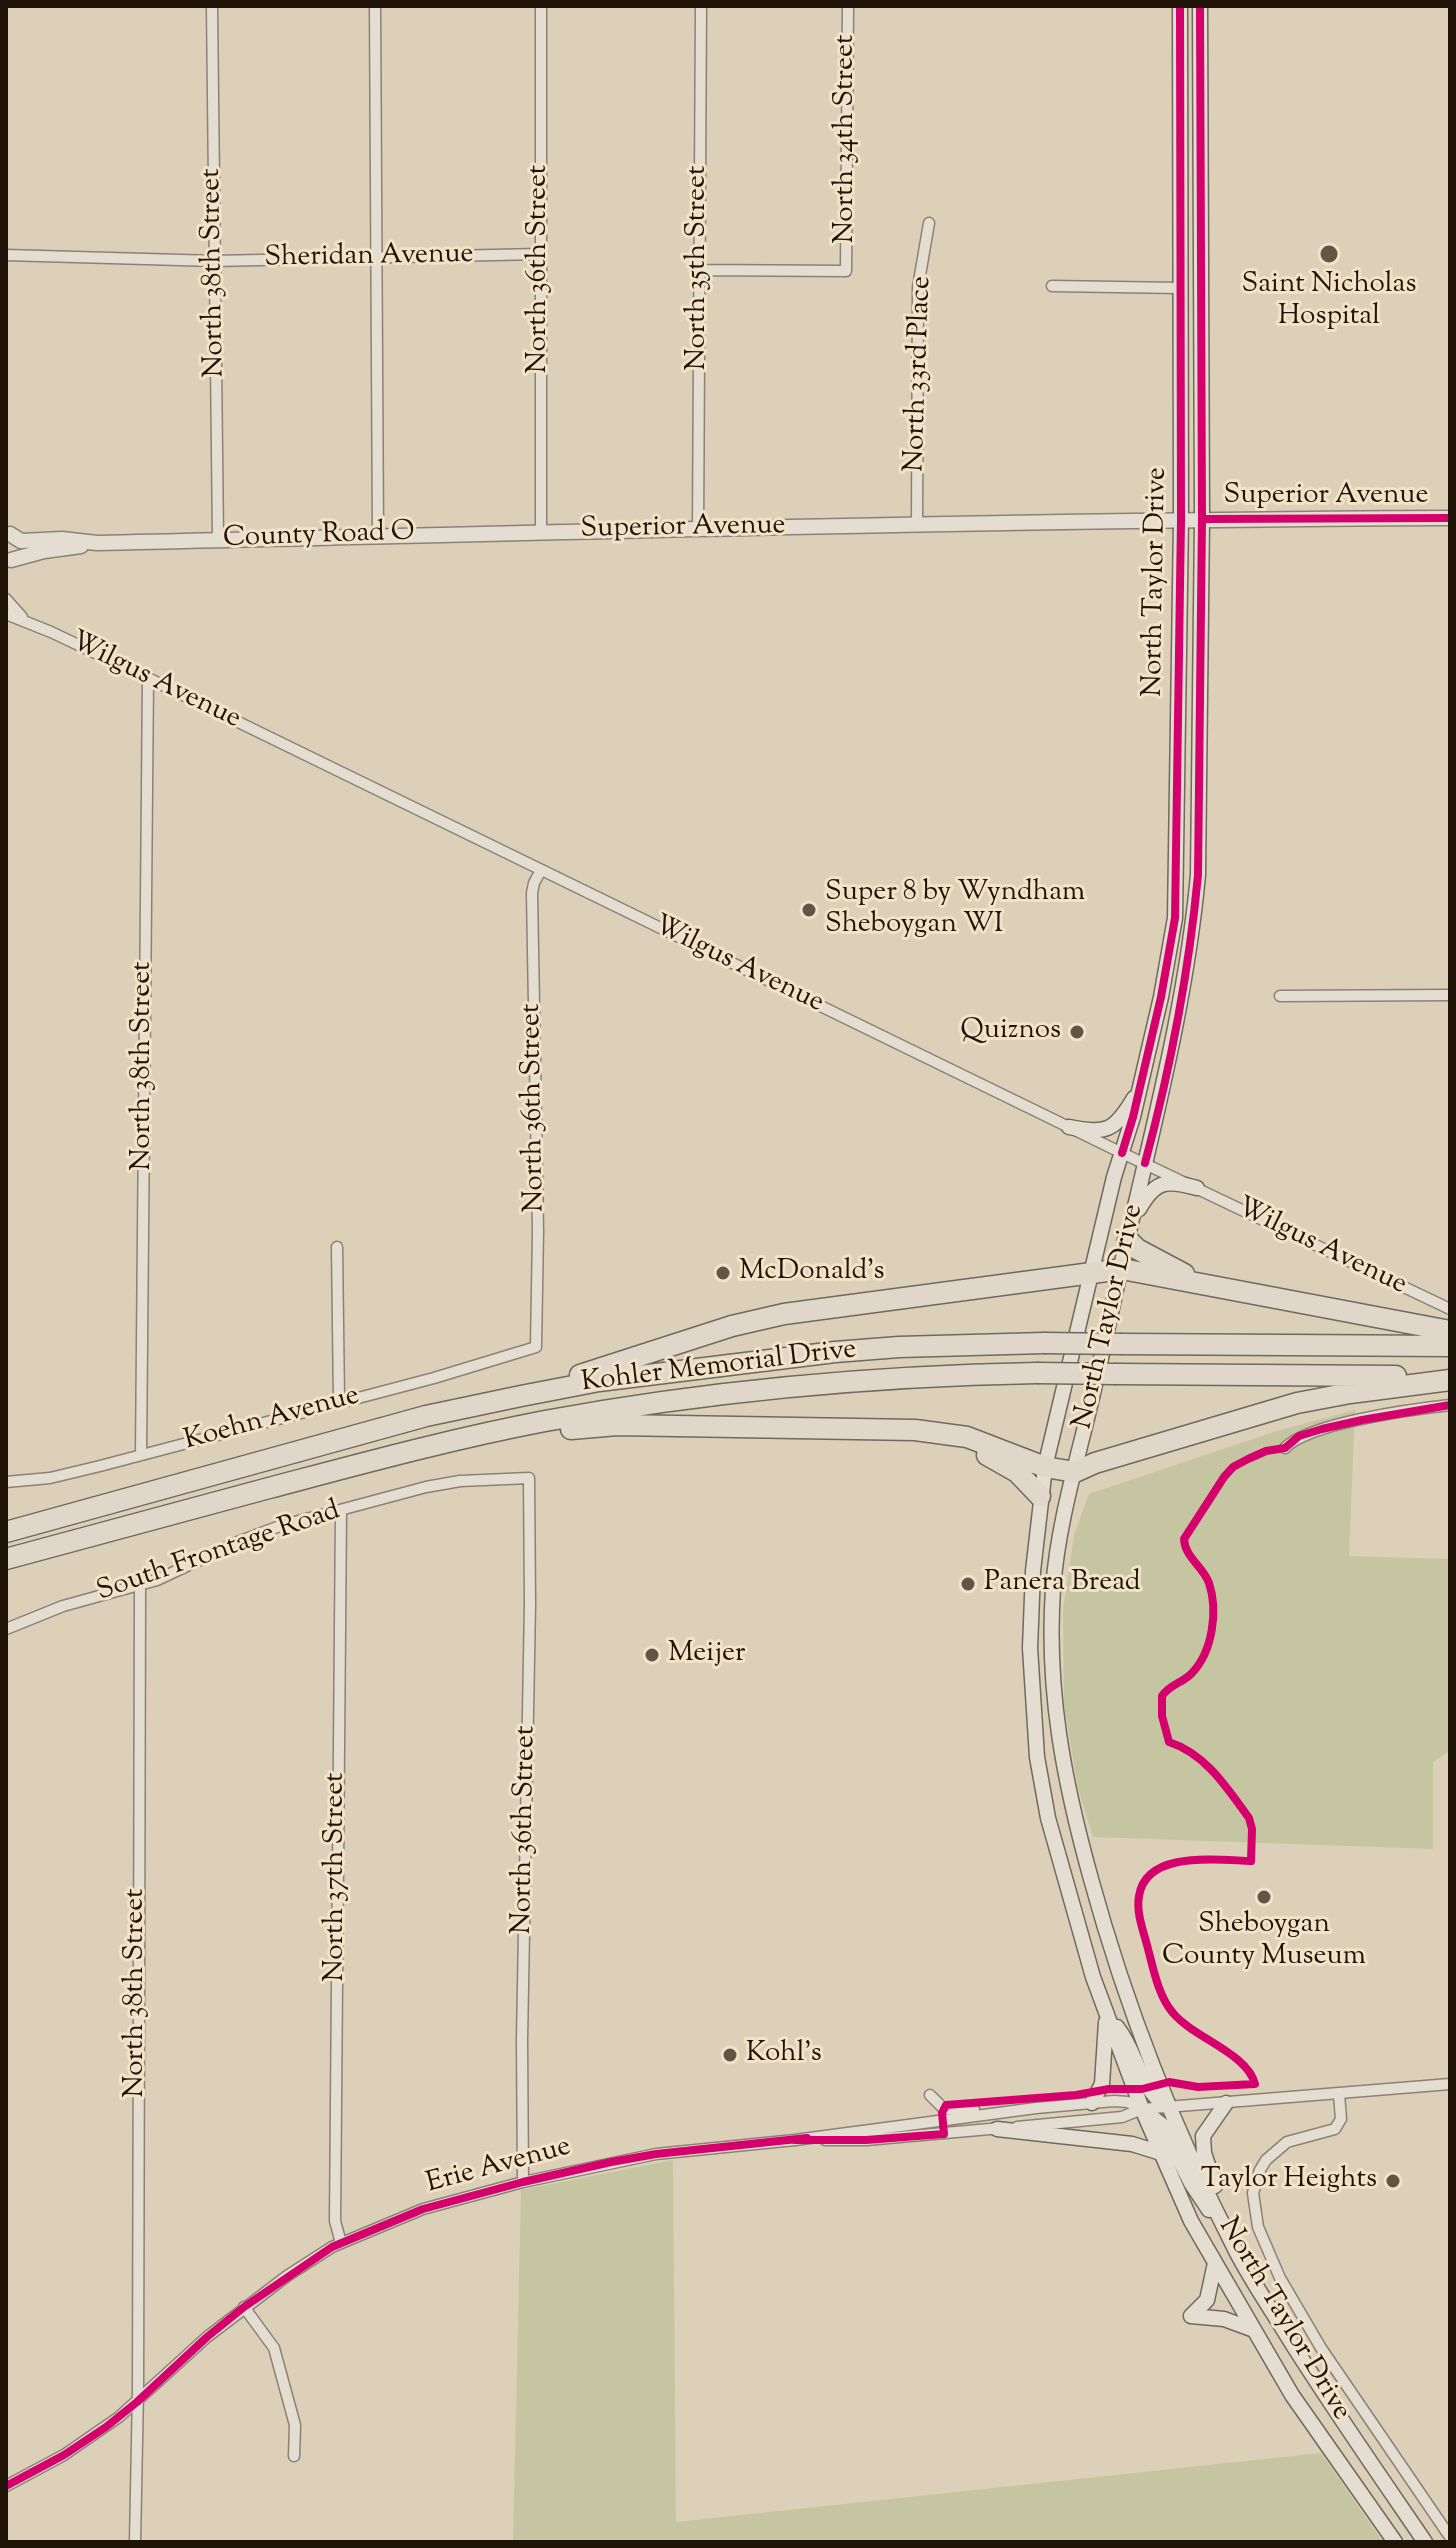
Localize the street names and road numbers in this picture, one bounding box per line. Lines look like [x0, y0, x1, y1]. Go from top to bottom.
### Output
street label: North 34th Street [830, 34, 864, 244]
street label: North 36th Street [523, 165, 557, 373]
street label: North 35th Street [682, 166, 716, 370]
street label: North 38th Street [196, 168, 234, 378]
street label: Sheridan Avenue [264, 239, 474, 277]
street label: North 33rd Place [900, 275, 940, 473]
street label: North Taylor Drive [1138, 467, 1176, 697]
street label: Superior Avenue [1223, 480, 1429, 514]
street label: Superior Avenue [580, 510, 786, 548]
street label: County Road O [223, 517, 415, 557]
street label: Wilgus Avenue [64, 626, 246, 738]
street label: Wilgus Avenue [647, 910, 829, 1022]
street label: North 38th Street [127, 961, 161, 1171]
street label: North 36th Street [516, 1003, 554, 1213]
street label: Wilgus Avenue [1230, 1192, 1412, 1304]
street label: North Taylor Drive [1068, 1201, 1152, 1433]
street label: Kohler Memorial Drive [580, 1334, 858, 1402]
street label: Koehn Avenue [181, 1381, 363, 1459]
street label: South Frontage Road [93, 1496, 345, 1610]
street label: North 36th Street [507, 1725, 545, 1935]
street label: North 37th Street [320, 1772, 354, 1982]
street label: North 38th Street [120, 1888, 154, 2098]
street label: Erie Avenue [423, 2132, 575, 2202]
street label: North Taylor Drive [1209, 2213, 1357, 2427]

